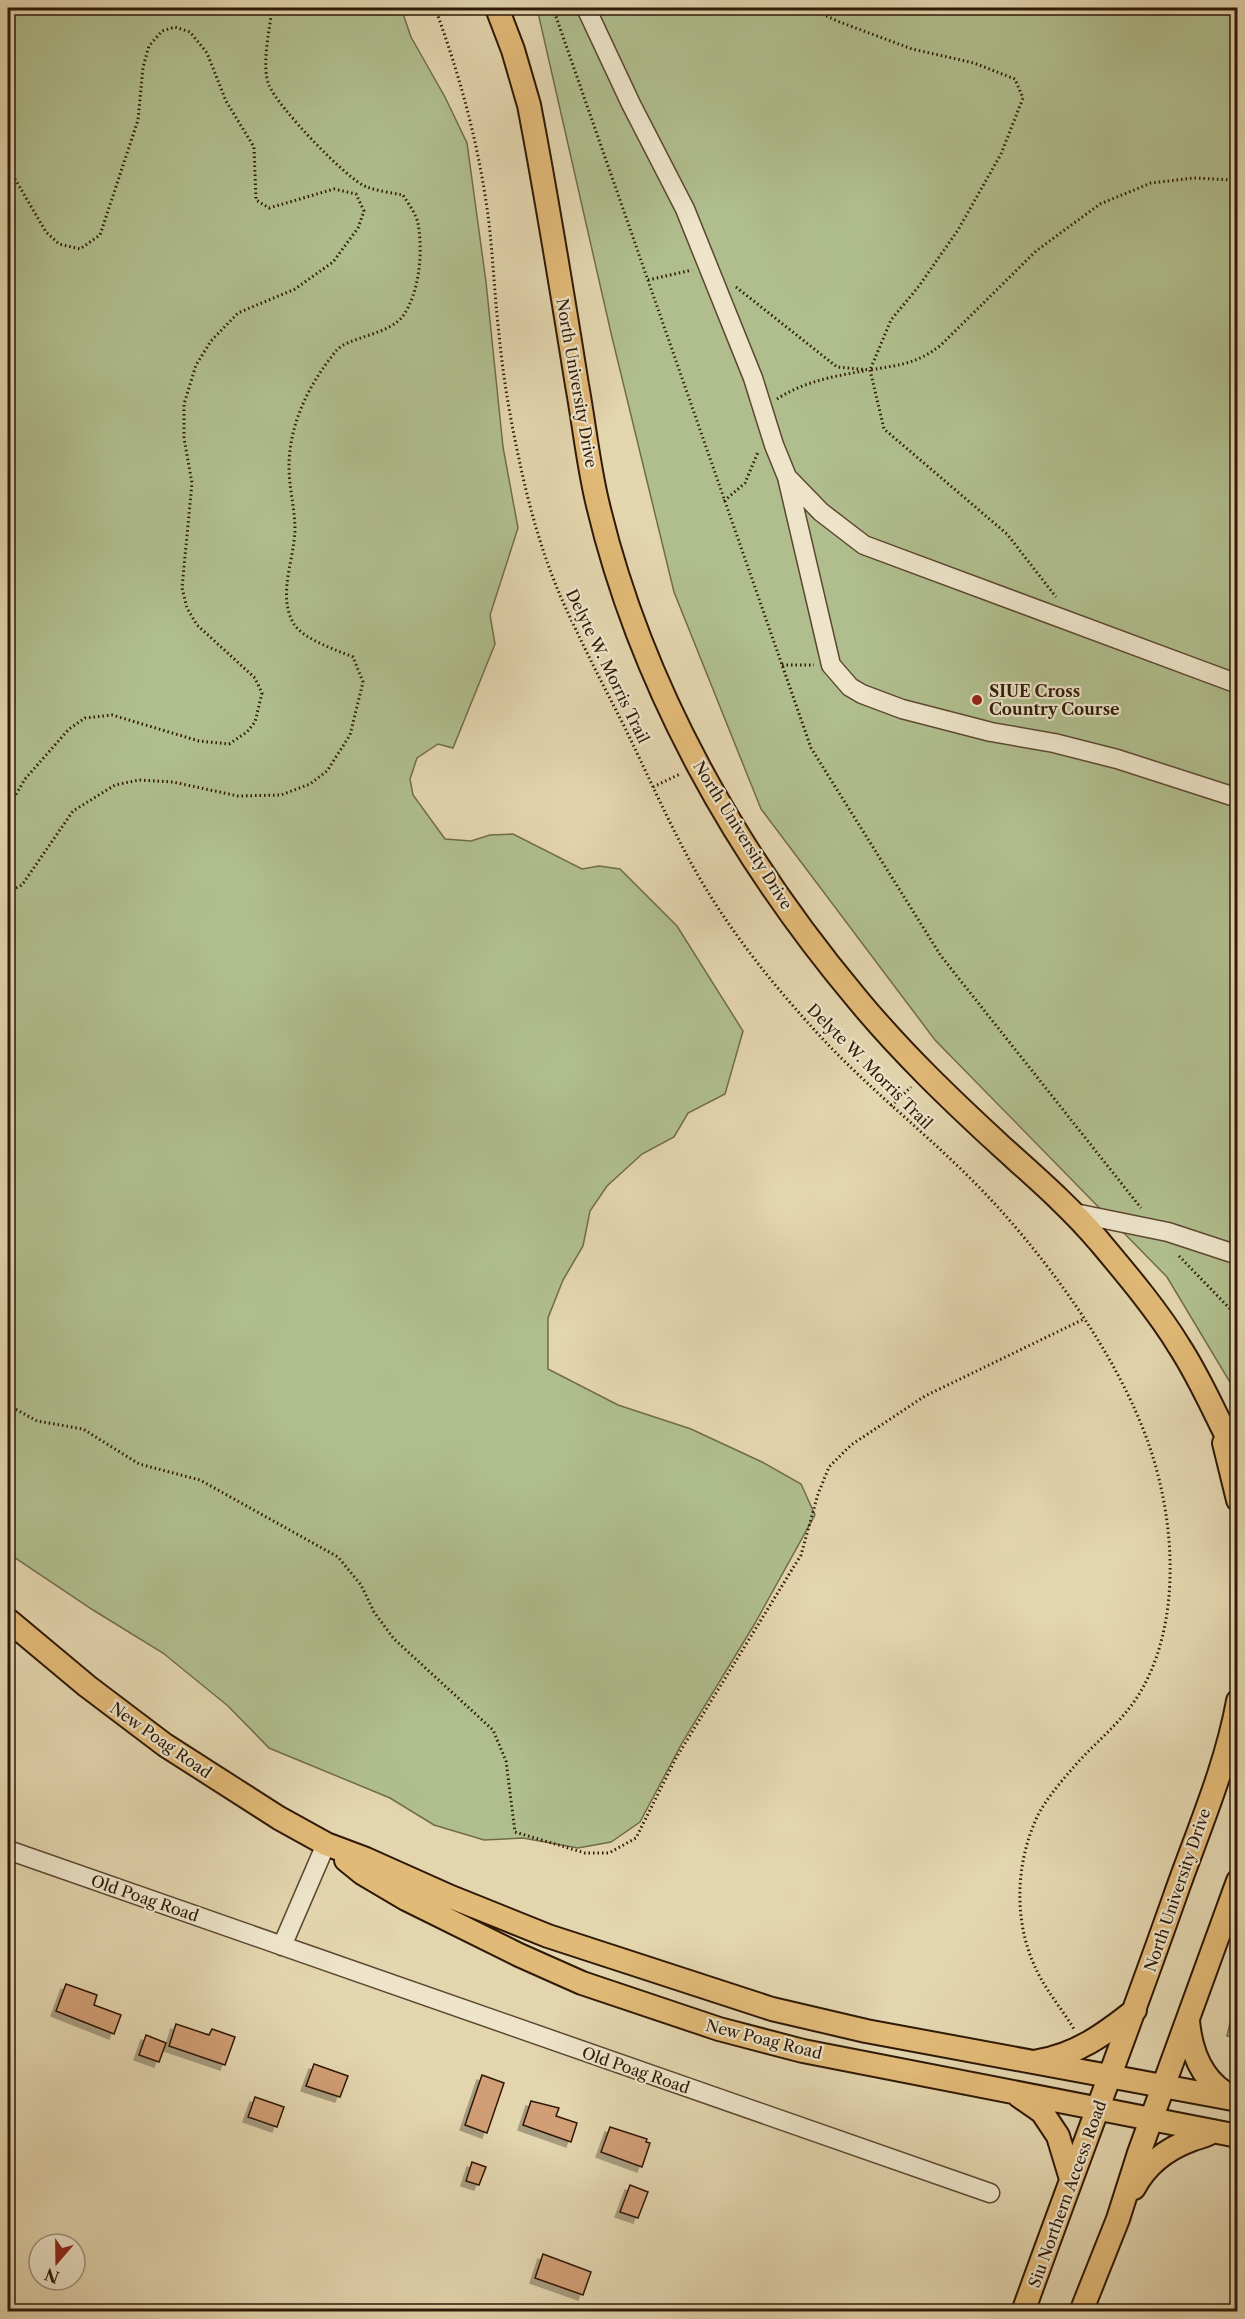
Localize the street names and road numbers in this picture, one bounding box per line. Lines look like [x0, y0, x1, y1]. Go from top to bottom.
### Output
street label: North University Drive [552, 297, 602, 469]
street label: Delyte W. Morris Trail [562, 586, 654, 747]
street label: North University Drive [689, 757, 797, 913]
street label: Delyte W. Morris Trail [803, 999, 937, 1133]
street label: New Poag Road [106, 1698, 216, 1783]
street label: North University Drive [1140, 1806, 1214, 1974]
street label: Old Poag Road [88, 1870, 202, 1926]
street label: New Poag Road [704, 2015, 825, 2063]
street label: Old Poag Road [579, 2042, 693, 2098]
street label: Siu Northern Access Road [1024, 2097, 1110, 2290]

